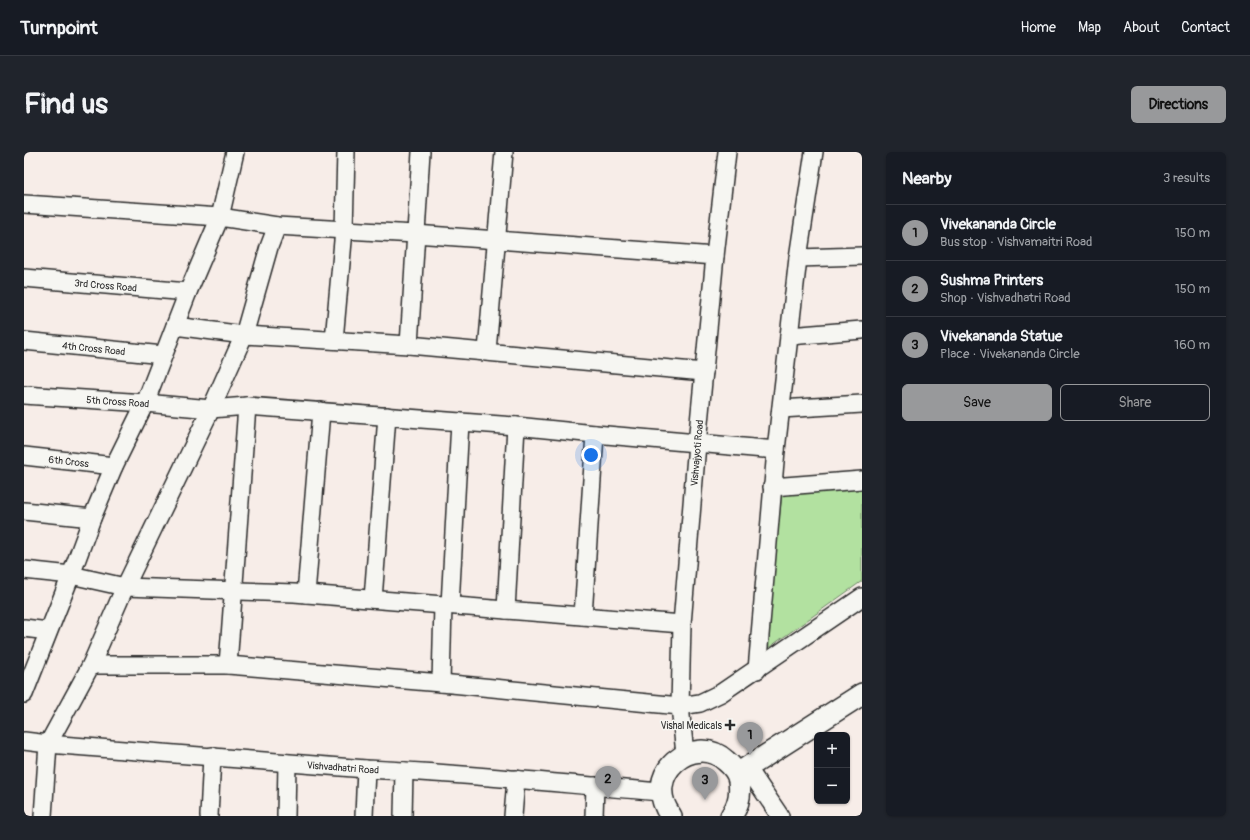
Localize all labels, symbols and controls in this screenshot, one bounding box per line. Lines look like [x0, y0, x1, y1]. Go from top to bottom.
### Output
text: Turnpoint [20, 16, 98, 40]
text: Home [1021, 19, 1056, 36]
text: Map [1078, 19, 1101, 36]
text: About [1123, 19, 1159, 36]
text: Contact [1181, 19, 1230, 36]
button: Directions [1131, 86, 1226, 123]
text: Find us [24, 87, 108, 122]
text: Nearby [902, 168, 951, 189]
text: 3 results [1163, 170, 1210, 186]
text: Vivekananda Circle [940, 215, 1056, 234]
text: 1 [912, 225, 918, 241]
text: 150 m [1175, 225, 1210, 241]
text: Bus stop · Vishvamaitri Road [940, 234, 1092, 250]
text: Sushma Printers [940, 271, 1043, 290]
street label: 3rd Cross Road [74, 277, 138, 295]
text: 2 [911, 281, 919, 297]
text: 150 m [1175, 281, 1210, 297]
text: Shop · Vishvadhatri Road [940, 290, 1071, 306]
text: Vivekananda Statue [940, 327, 1062, 346]
text: 3 [911, 337, 919, 353]
text: 160 m [1174, 337, 1210, 353]
street label: 4th Cross Road [61, 340, 126, 358]
text: Place · Vivekananda Circle [940, 346, 1080, 362]
button: Save [902, 384, 1052, 421]
button: Share [1060, 384, 1210, 421]
street label: 5th Cross Road [86, 394, 150, 410]
street label: Vishvajyoti Road [689, 419, 706, 487]
your location [581, 445, 601, 465]
street label: 6th Cross [48, 454, 90, 470]
place label: Vishal Medicals [660, 720, 723, 732]
marker: Vishal Medicals [725, 720, 735, 730]
pin: 1 [737, 722, 763, 755]
map controls [814, 732, 850, 804]
button: + [814, 732, 850, 768]
street label: Vishvadhatri Road [306, 759, 379, 777]
pin: 2 [595, 766, 621, 799]
pin: 3 [692, 767, 718, 800]
button: − [814, 768, 850, 804]

